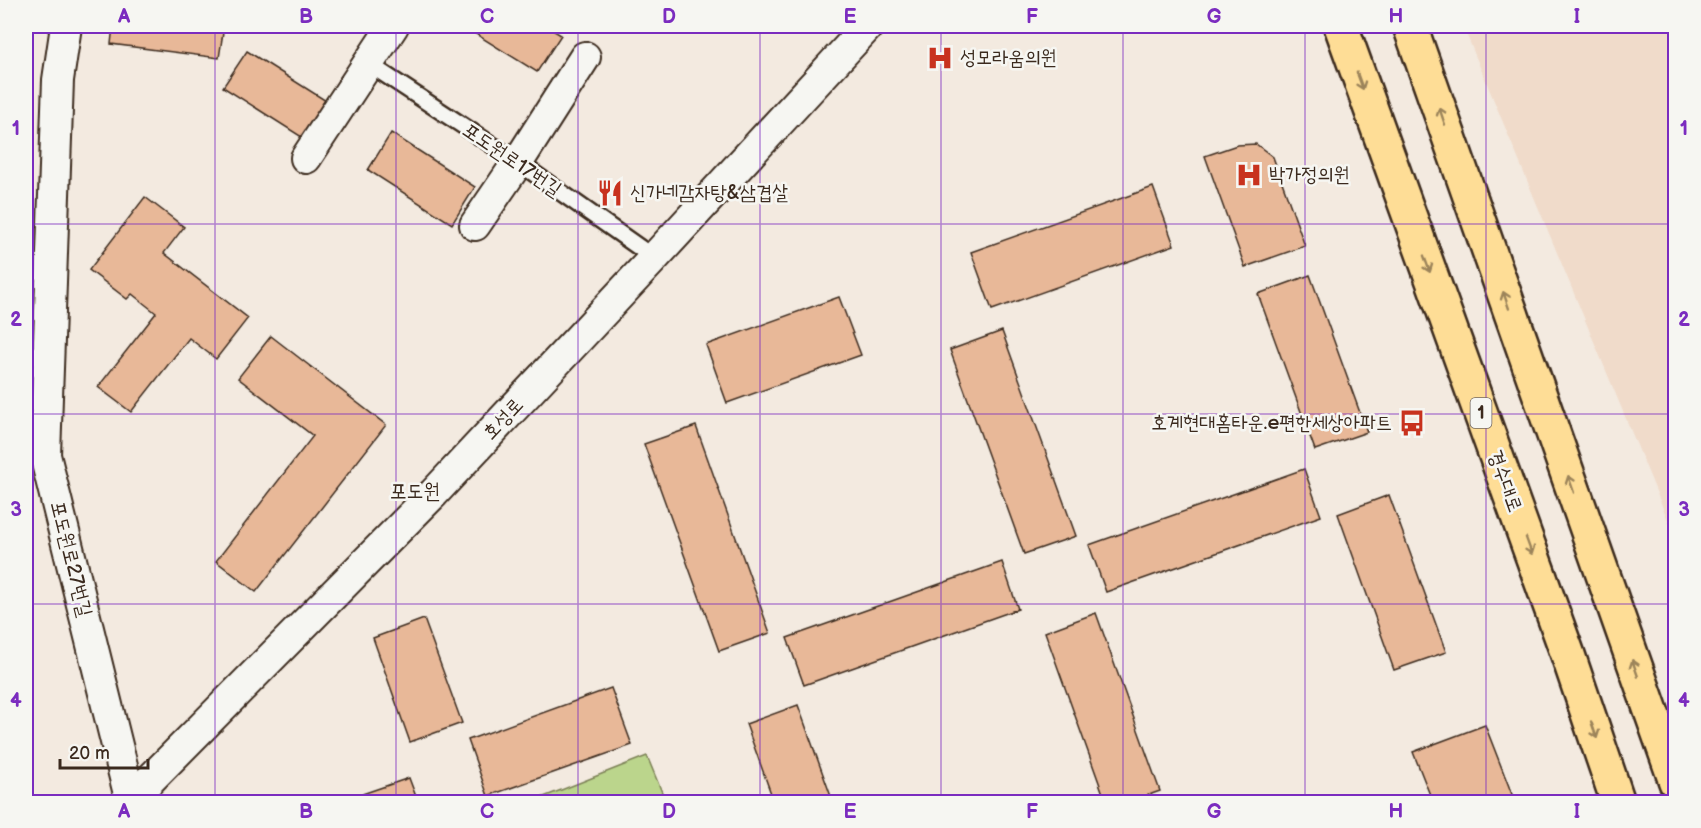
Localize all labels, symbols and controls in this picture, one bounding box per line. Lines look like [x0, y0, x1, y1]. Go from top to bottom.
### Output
text: A [117, 5, 131, 29]
text: B [299, 5, 313, 29]
text: C [480, 5, 494, 29]
text: D [662, 5, 676, 29]
text: E [844, 5, 857, 29]
text: F [1026, 5, 1038, 29]
text: G [1207, 5, 1222, 29]
text: H [1389, 5, 1403, 29]
text: I [1574, 5, 1580, 29]
hospital icon: 성모라움의원 [925, 43, 955, 73]
place label: 성모라움의원 [960, 46, 1057, 70]
one-way arrow [1356, 71, 1367, 89]
one-way arrow [1436, 106, 1447, 125]
text: 1 [12, 117, 20, 141]
text: 1 [1680, 117, 1688, 141]
street label: 포도원로17번길 [458, 118, 566, 202]
hospital icon: 박가정의원 [1234, 160, 1264, 190]
place label: 박가정의원 [1269, 163, 1349, 187]
restaurant icon: 신가네감자탕&삼겹살 [595, 178, 625, 208]
place label: 신가네감자탕&삼겹살 [630, 181, 788, 205]
one-way arrow [1422, 254, 1433, 273]
one-way arrow [1500, 291, 1511, 309]
text: 2 [10, 308, 22, 332]
text: 2 [1678, 308, 1690, 332]
street label: 호성로 [478, 393, 528, 445]
road number: 1 [1470, 398, 1492, 428]
bus stop icon: 호계현대홈타운.e편한세상아파트 [1397, 408, 1427, 438]
place label: 호계현대홈타운.e편한세상아파트 [1151, 411, 1392, 435]
street label: 경수대로 [1483, 447, 1527, 515]
one-way arrow [1564, 475, 1575, 494]
district label: 포도원 [390, 479, 440, 504]
text: 3 [10, 498, 22, 522]
text: 3 [1678, 498, 1690, 522]
street label: 포도원로27번길 [45, 499, 97, 619]
one-way arrow [1524, 536, 1535, 555]
one-way arrow [1629, 659, 1640, 678]
text: 4 [10, 689, 22, 713]
text: 4 [1678, 689, 1690, 713]
one-way arrow [1589, 720, 1600, 739]
scale bar [60, 732, 148, 770]
text: 20 m [69, 743, 110, 764]
text: A [117, 800, 131, 824]
text: B [299, 800, 313, 824]
text: C [480, 800, 494, 824]
text: D [662, 800, 676, 824]
text: E [844, 800, 857, 824]
text: F [1026, 800, 1038, 824]
text: G [1207, 800, 1222, 824]
text: H [1389, 800, 1403, 824]
text: I [1574, 800, 1580, 824]

